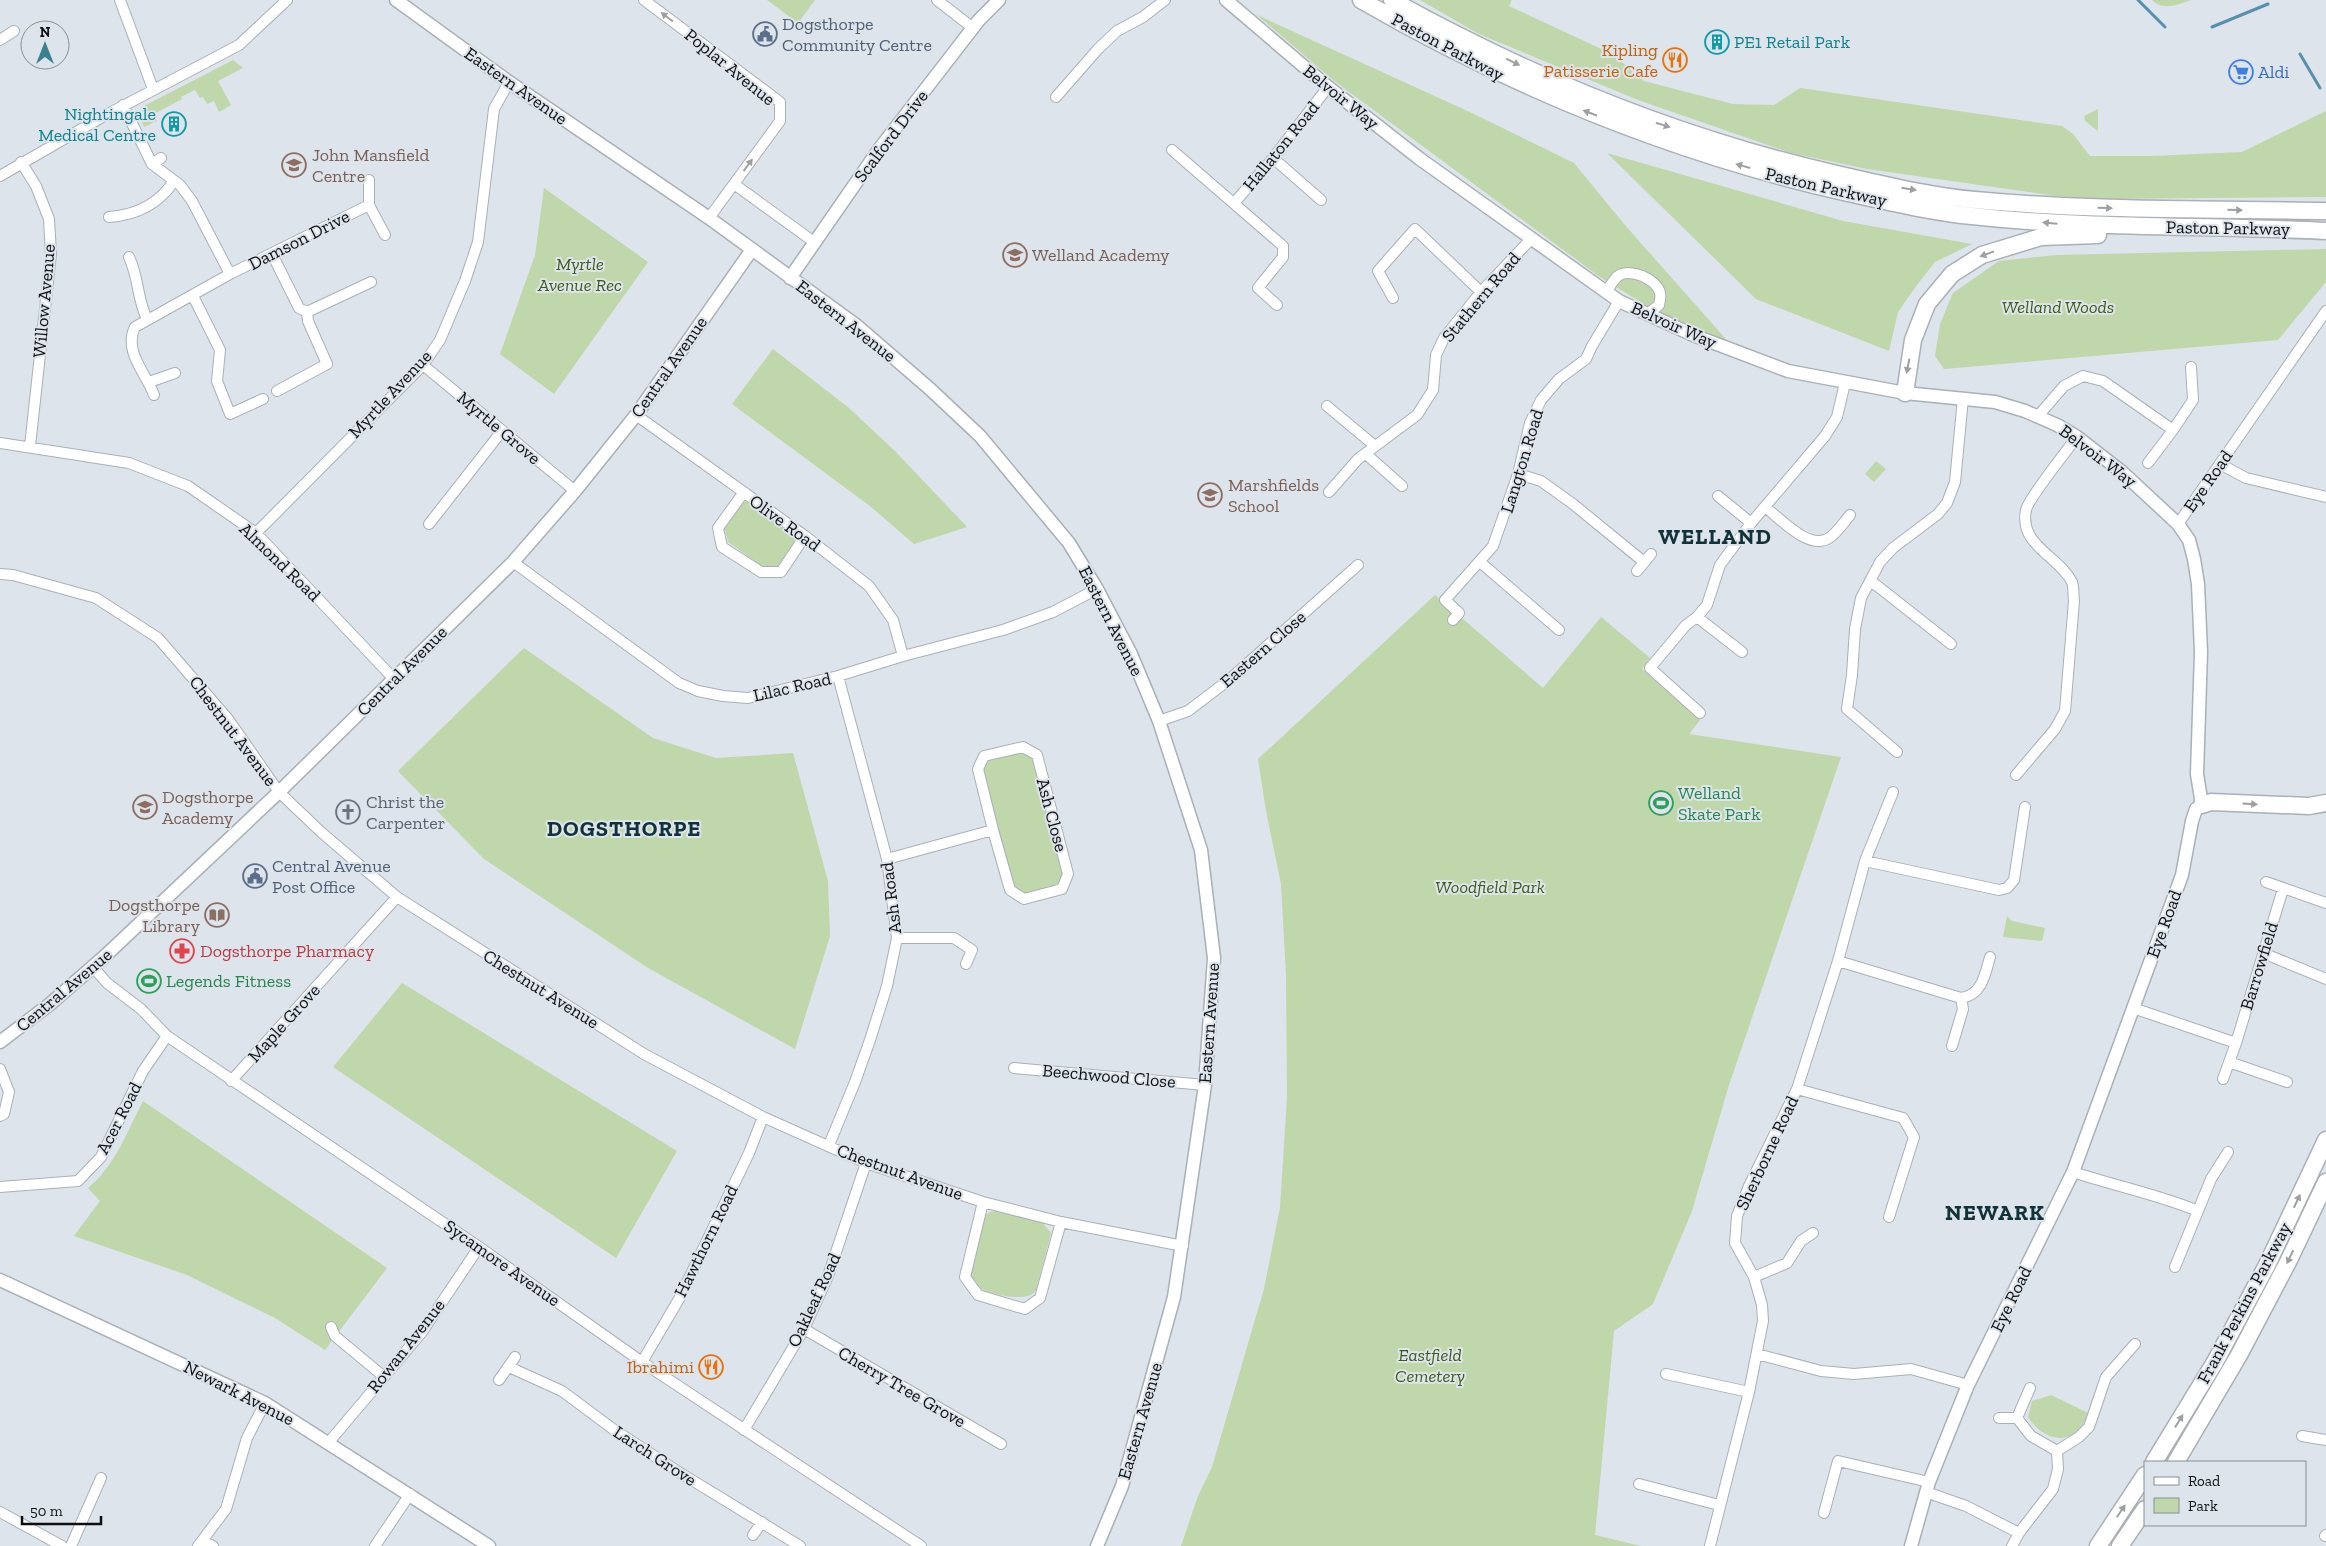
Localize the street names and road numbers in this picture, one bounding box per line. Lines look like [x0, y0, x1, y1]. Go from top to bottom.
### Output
street label: Paston Parkway [1388, 8, 1509, 86]
street label: Poplar Avenue [680, 24, 780, 110]
street label: Eastern Avenue [460, 42, 572, 130]
street label: Belvoir Way [1299, 60, 1384, 135]
street label: Scalford Drive [849, 85, 933, 187]
street label: Hallaton Road [1238, 96, 1324, 195]
street label: Paston Parkway [1763, 162, 1890, 212]
street label: Damson Drive [245, 205, 353, 275]
street label: Paston Parkway [2166, 216, 2291, 240]
street label: Willow Avenue [28, 243, 60, 359]
street label: Stathern Road [1437, 247, 1525, 347]
street label: Eastern Avenue [792, 275, 900, 367]
street label: Belvoir Way [1628, 296, 1721, 354]
street label: Central Avenue [626, 312, 712, 422]
street label: Myrtle Avenue [344, 345, 436, 443]
street label: Myrtle Grove [453, 387, 545, 469]
street label: Langton Road [1496, 406, 1548, 516]
street label: Belvoir Way [2055, 420, 2142, 493]
street label: Eye Road [2179, 446, 2237, 516]
street label: Olive Road [745, 490, 825, 556]
street label: Almond Road [235, 518, 325, 606]
street label: Eastern Avenue [1074, 562, 1148, 680]
street label: Eastern Close [1216, 606, 1310, 692]
street label: Central Avenue [352, 621, 452, 721]
street label: Lilac Road [751, 667, 833, 707]
street label: Chestnut Avenue [184, 672, 282, 790]
street label: Ash Close [1032, 776, 1072, 854]
street label: Ash Road [876, 861, 906, 935]
street label: Eye Road [2142, 887, 2186, 961]
street label: Barrowfield [2235, 919, 2283, 1013]
street label: Central Avenue [11, 943, 117, 1037]
street label: Chestnut Avenue [479, 945, 603, 1033]
street label: Eastern Avenue [1194, 962, 1224, 1084]
street label: Maple Grove [243, 979, 325, 1067]
street label: Beechwood Close [1041, 1059, 1177, 1093]
street label: Acer Road [91, 1078, 147, 1158]
street label: Sherborne Road [1731, 1092, 1803, 1214]
street label: Chestnut Avenue [834, 1139, 966, 1205]
street label: Hawthorn Road [669, 1181, 743, 1301]
street label: Sycamore Avenue [440, 1215, 564, 1311]
street label: Frank Perkins Parkway [2192, 1218, 2296, 1387]
street label: Oakleaf Road [783, 1249, 845, 1351]
street label: Eye Road [1986, 1262, 2036, 1336]
street label: Rowan Avenue [362, 1295, 450, 1397]
street label: Cherry Tree Grove [834, 1342, 970, 1432]
street label: Newark Avenue [180, 1356, 298, 1430]
street label: Eastern Avenue [1113, 1360, 1167, 1482]
street label: Larch Grove [609, 1421, 701, 1491]

